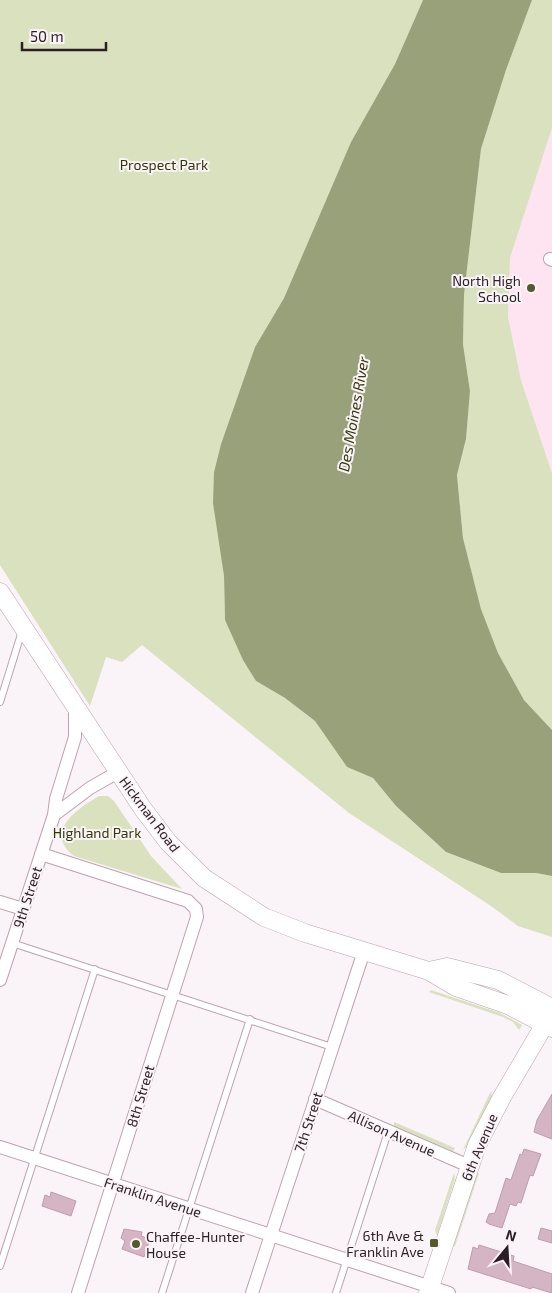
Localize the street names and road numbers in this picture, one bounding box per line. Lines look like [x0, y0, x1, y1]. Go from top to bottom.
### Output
street label: Hickman Road [116, 773, 184, 855]
street label: 9th Street [9, 864, 45, 930]
street label: 8th Street [123, 1063, 157, 1129]
street label: 7th Street [290, 1090, 326, 1154]
street label: Allison Avenue [346, 1106, 438, 1160]
street label: 6th Avenue [457, 1111, 501, 1183]
street label: Franklin Avenue [102, 1173, 204, 1221]

